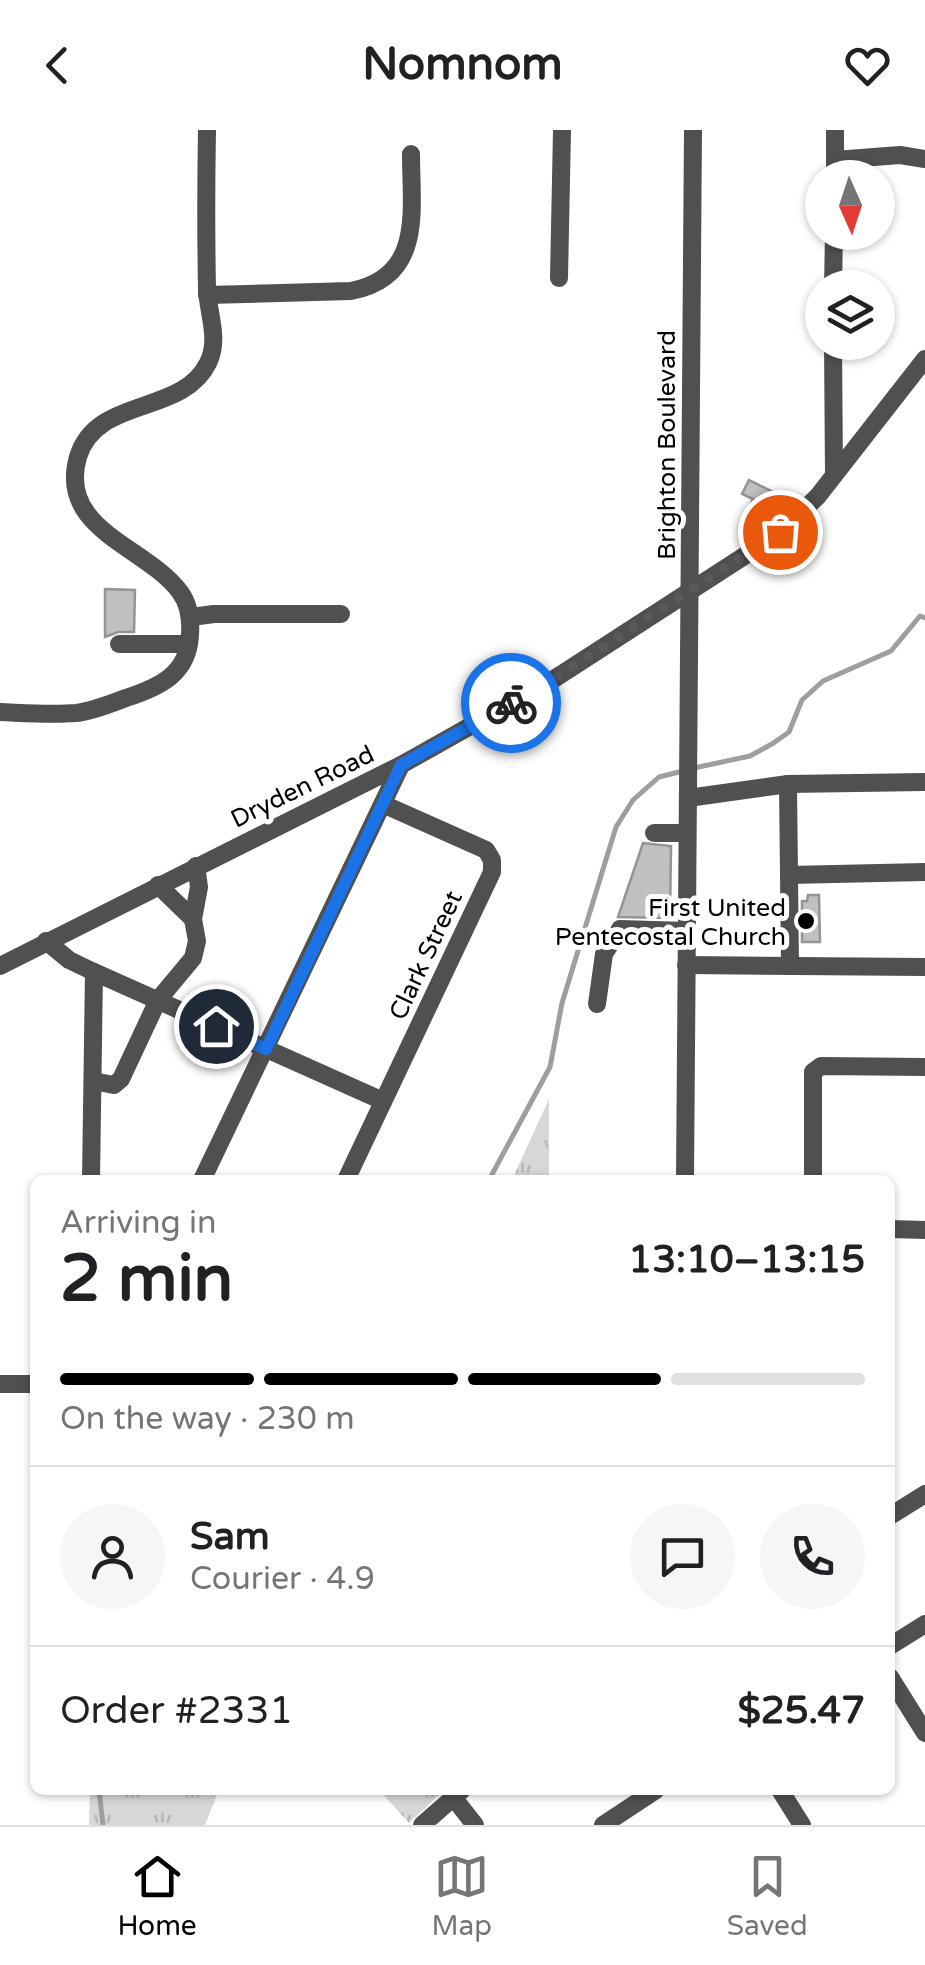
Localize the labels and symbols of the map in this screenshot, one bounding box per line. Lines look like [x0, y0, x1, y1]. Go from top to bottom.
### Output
north arrow [805, 160, 895, 250]
street label: Brighton Boulevard [652, 330, 682, 560]
pin [738, 490, 823, 575]
courier [461, 653, 561, 753]
street label: Dryden Road [226, 739, 379, 835]
street label: Clark Street [383, 886, 469, 1025]
place label: First United Pentecostal Church [555, 893, 786, 952]
marker: First United Pentecostal Church [795, 910, 817, 932]
pin [174, 984, 259, 1069]

